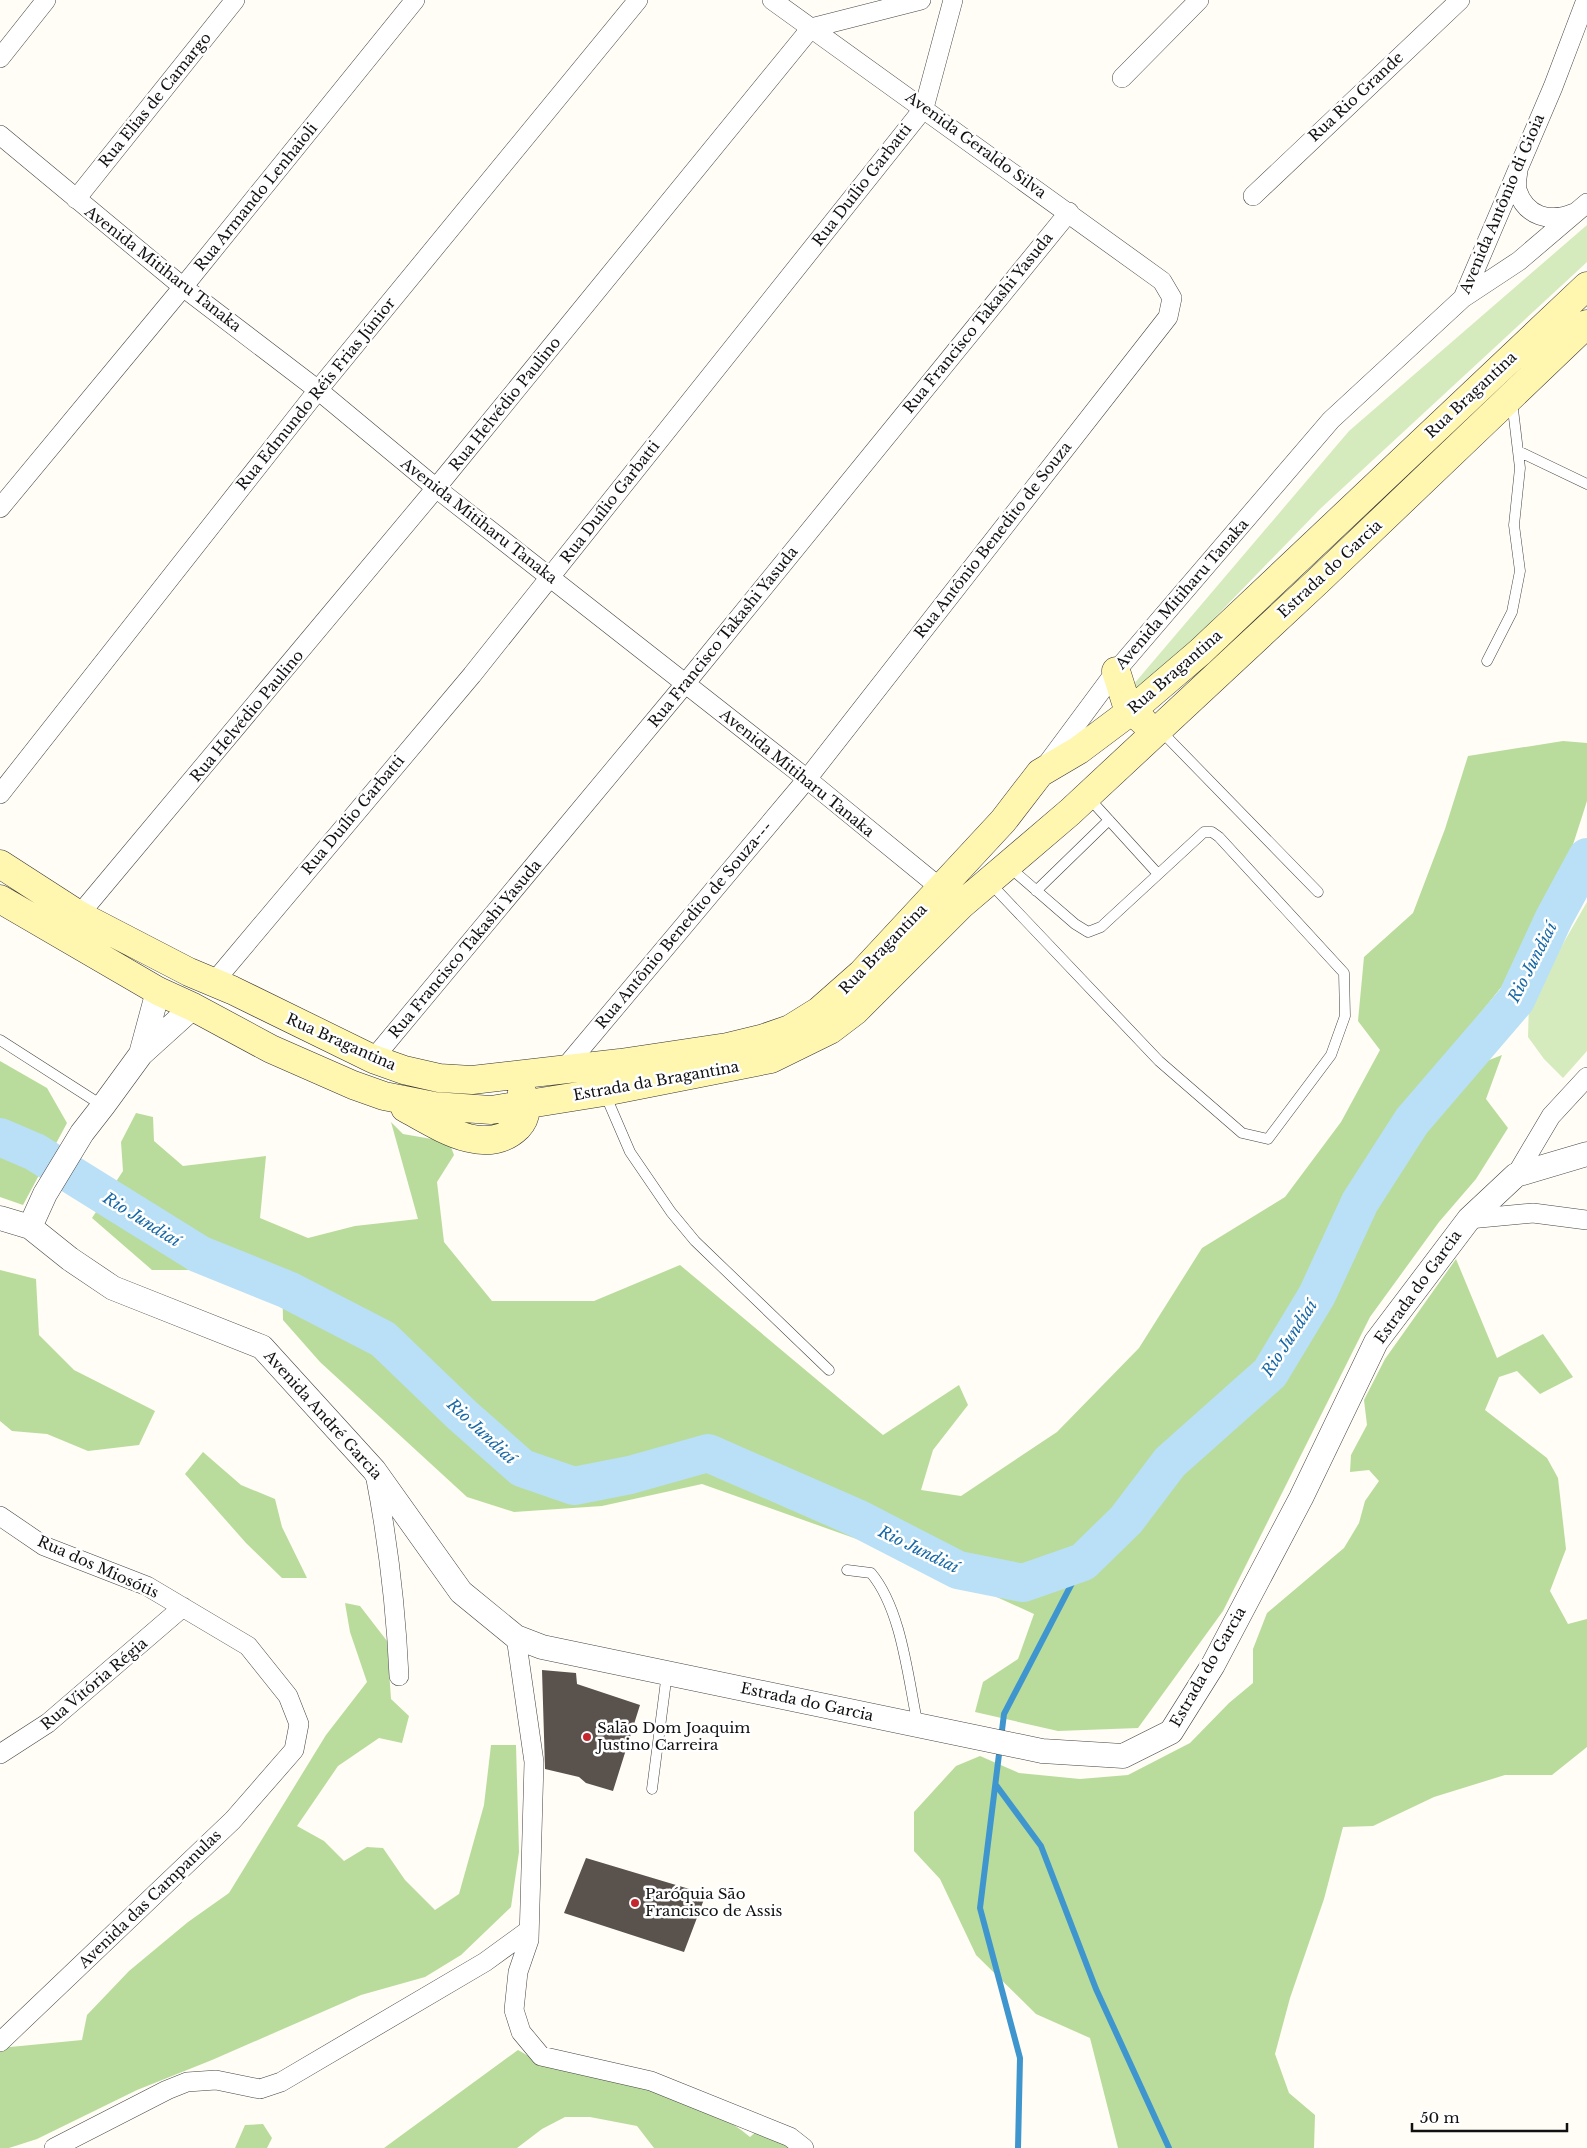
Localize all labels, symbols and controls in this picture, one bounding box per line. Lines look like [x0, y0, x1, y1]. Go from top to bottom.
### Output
street label: Rua Elias de Camargo [94, 28, 215, 171]
street label: Rua Rio Grande [1304, 48, 1407, 146]
street label: Avenida Geraldo Silva [901, 87, 1051, 202]
street label: Avenida Antônio di Gioia [1455, 110, 1548, 297]
street label: Rua Armando Lenhaioli [190, 119, 321, 274]
street label: Rua Duílio Garbatti [808, 120, 915, 250]
street label: Avenida Mitiharu Tanaka [81, 201, 246, 336]
street label: Rua Francisco Takashi Yasuda [899, 228, 1057, 417]
street label: Rua Edmundo Réis Frias Júnior [232, 293, 400, 494]
street label: Rua Helvédio Paulino [445, 333, 565, 474]
street label: Rua Bragantina [1421, 347, 1521, 442]
street label: Rua Duílio Garbatti [556, 437, 663, 567]
street label: Rua Antônio Benedito de Souza [910, 437, 1076, 642]
street label: Avenida Mitiharu Tanaka [397, 453, 562, 588]
street label: Avenida Mitiharu Tanaka [1110, 514, 1253, 674]
street label: Estrada do Garcia [1274, 515, 1386, 622]
street label: Rua Francisco Takashi Yasuda [644, 542, 802, 731]
street label: Rua Bragantina [1124, 625, 1226, 718]
street label: Rua Helvédio Paulino [186, 646, 308, 786]
street label: Avenida Mitiharu Tanaka [716, 704, 879, 841]
street label: Rua Duílio Garbatti [297, 751, 408, 878]
street label: Rua Antônio Benedito de Souza--- [591, 817, 776, 1032]
street label: Rua Francisco Takashi Yasuda [384, 855, 545, 1042]
street label: Rua Bragantina [835, 899, 931, 998]
water label: Rio Jundiaí [1503, 917, 1561, 1006]
street label: Rua Bragantina [283, 1009, 400, 1075]
street label: Estrada da Bragantina [572, 1056, 741, 1104]
water label: Rio Jundiaí [99, 1187, 186, 1251]
street label: Estrada do Garcia [1370, 1226, 1465, 1347]
water label: Rio Jundiaí [1256, 1295, 1322, 1381]
street label: Avenida André Garcia [260, 1345, 387, 1484]
water label: Rio Jundiaí [443, 1393, 522, 1469]
water label: Rio Jundiaí [875, 1520, 964, 1578]
street label: Rua dos Miosótis [35, 1531, 162, 1602]
street label: Estrada do Garcia [1165, 1603, 1250, 1730]
street label: Rua Vitória Régia [36, 1633, 151, 1734]
street label: Estrada do Garcia [739, 1678, 876, 1725]
place label: Salão Dom Joaquim Justino Carreira [595, 1718, 750, 1754]
marker: Salão Dom Joaquim Justino Carreira [581, 1731, 593, 1743]
street label: Avenida das Campanulas [74, 1825, 225, 1973]
place label: Paróquia São Francisco de Assis [645, 1884, 783, 1920]
marker: Paróquia São Francisco de Assis [629, 1897, 641, 1909]
scale bar [1412, 2100, 1567, 2132]
text: 50 m [1420, 2108, 1460, 2127]

